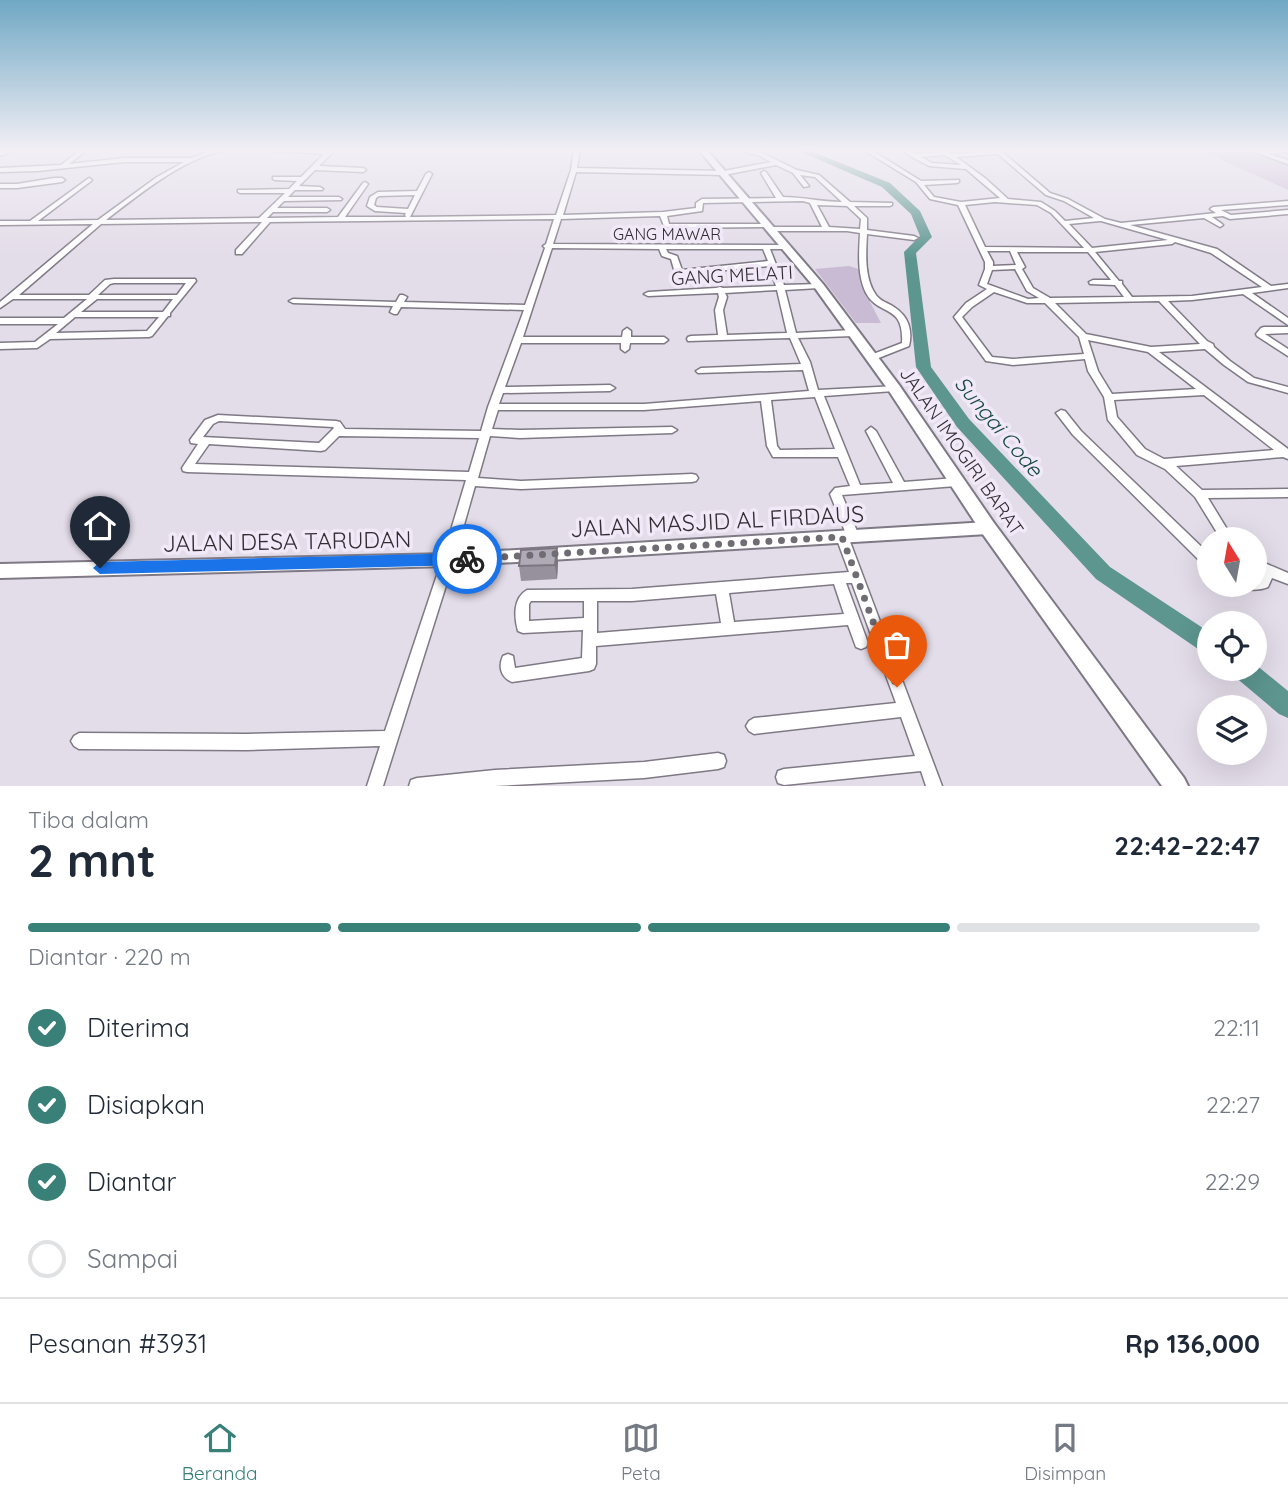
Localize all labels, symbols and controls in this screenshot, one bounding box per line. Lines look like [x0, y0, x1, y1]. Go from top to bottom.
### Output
street label: GANG MAWAR [613, 224, 721, 244]
street label: GANG MELATI [671, 260, 793, 290]
street label: JALAN IMOGIRI BARAT [895, 362, 1029, 540]
water label: Sungai Code [950, 371, 1049, 482]
pin [70, 496, 130, 568]
street label: JALAN MASJID AL FIRDAUS [569, 499, 865, 543]
icon: home [81, 507, 119, 545]
street label: JALAN DESA TARUDAN [162, 524, 412, 558]
courier [432, 524, 502, 594]
north arrow [1197, 527, 1267, 597]
map controls [1197, 527, 1267, 765]
icon: bike [448, 540, 486, 578]
button: locate [1197, 611, 1267, 681]
pin [867, 615, 927, 687]
icon: bag [878, 626, 916, 664]
button: layers [1197, 695, 1267, 765]
text: Tiba dalam [28, 805, 149, 834]
text: 22:42–22:47 [1114, 829, 1260, 862]
text: 2 mnt [28, 831, 156, 889]
text: Diantar · 220 m [28, 942, 191, 971]
icon: check [28, 1009, 66, 1047]
text: Diterima [87, 1011, 190, 1044]
text: 22:11 [1213, 1013, 1260, 1042]
icon: check [28, 1086, 66, 1124]
text: Disiapkan [87, 1088, 205, 1121]
text: 22:27 [1206, 1090, 1260, 1119]
icon: check [28, 1163, 66, 1201]
text: Diantar [87, 1165, 177, 1198]
text: 22:29 [1205, 1167, 1260, 1196]
text: Sampai [87, 1242, 178, 1275]
text: Pesanan #3931 [28, 1327, 207, 1360]
text: Rp 136,000 [1125, 1327, 1260, 1360]
tab: Beranda [182, 1419, 257, 1485]
tab: Peta [621, 1419, 661, 1485]
tab: Disimpan [1024, 1419, 1106, 1485]

